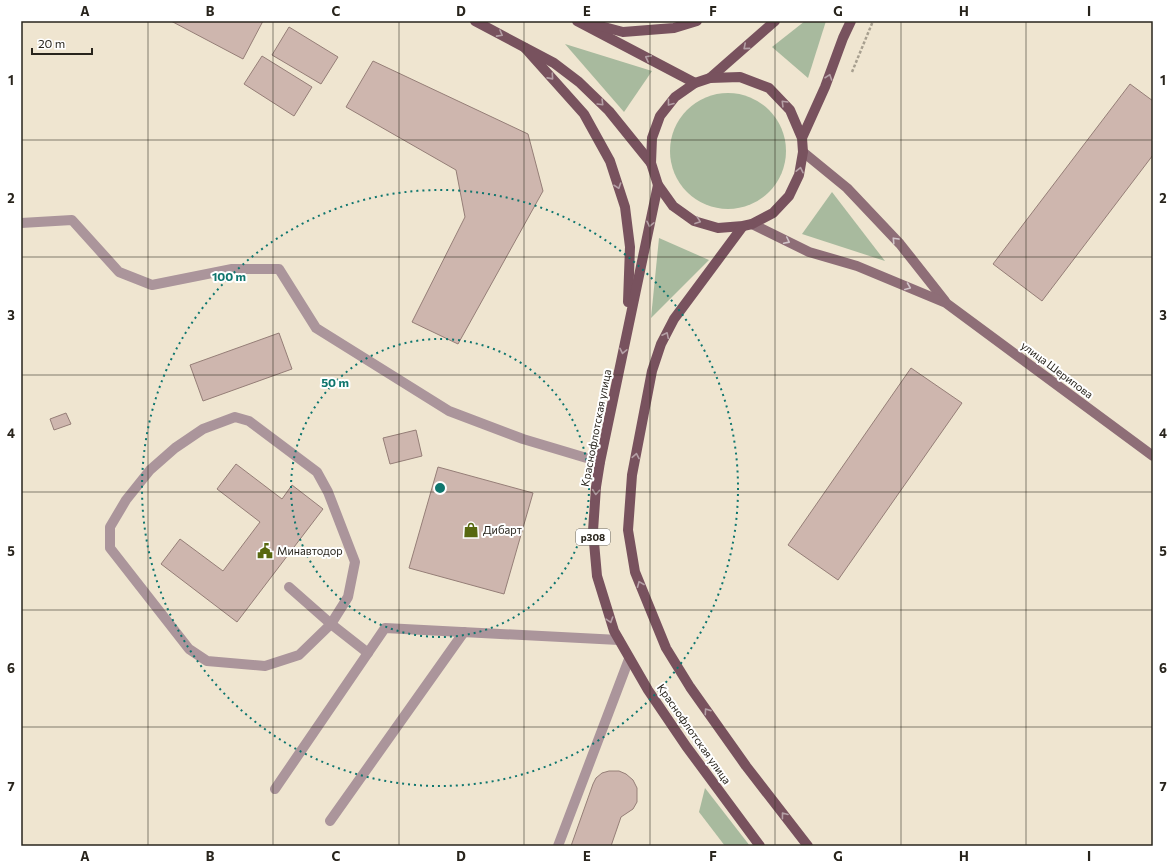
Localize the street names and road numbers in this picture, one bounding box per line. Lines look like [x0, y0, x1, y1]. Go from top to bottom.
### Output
street label: улица Шерипова [1019, 338, 1096, 401]
street label: Краснофлотская улица [578, 368, 613, 488]
road number: p308 [576, 529, 610, 545]
street label: Краснофлотская улица [655, 681, 734, 786]

